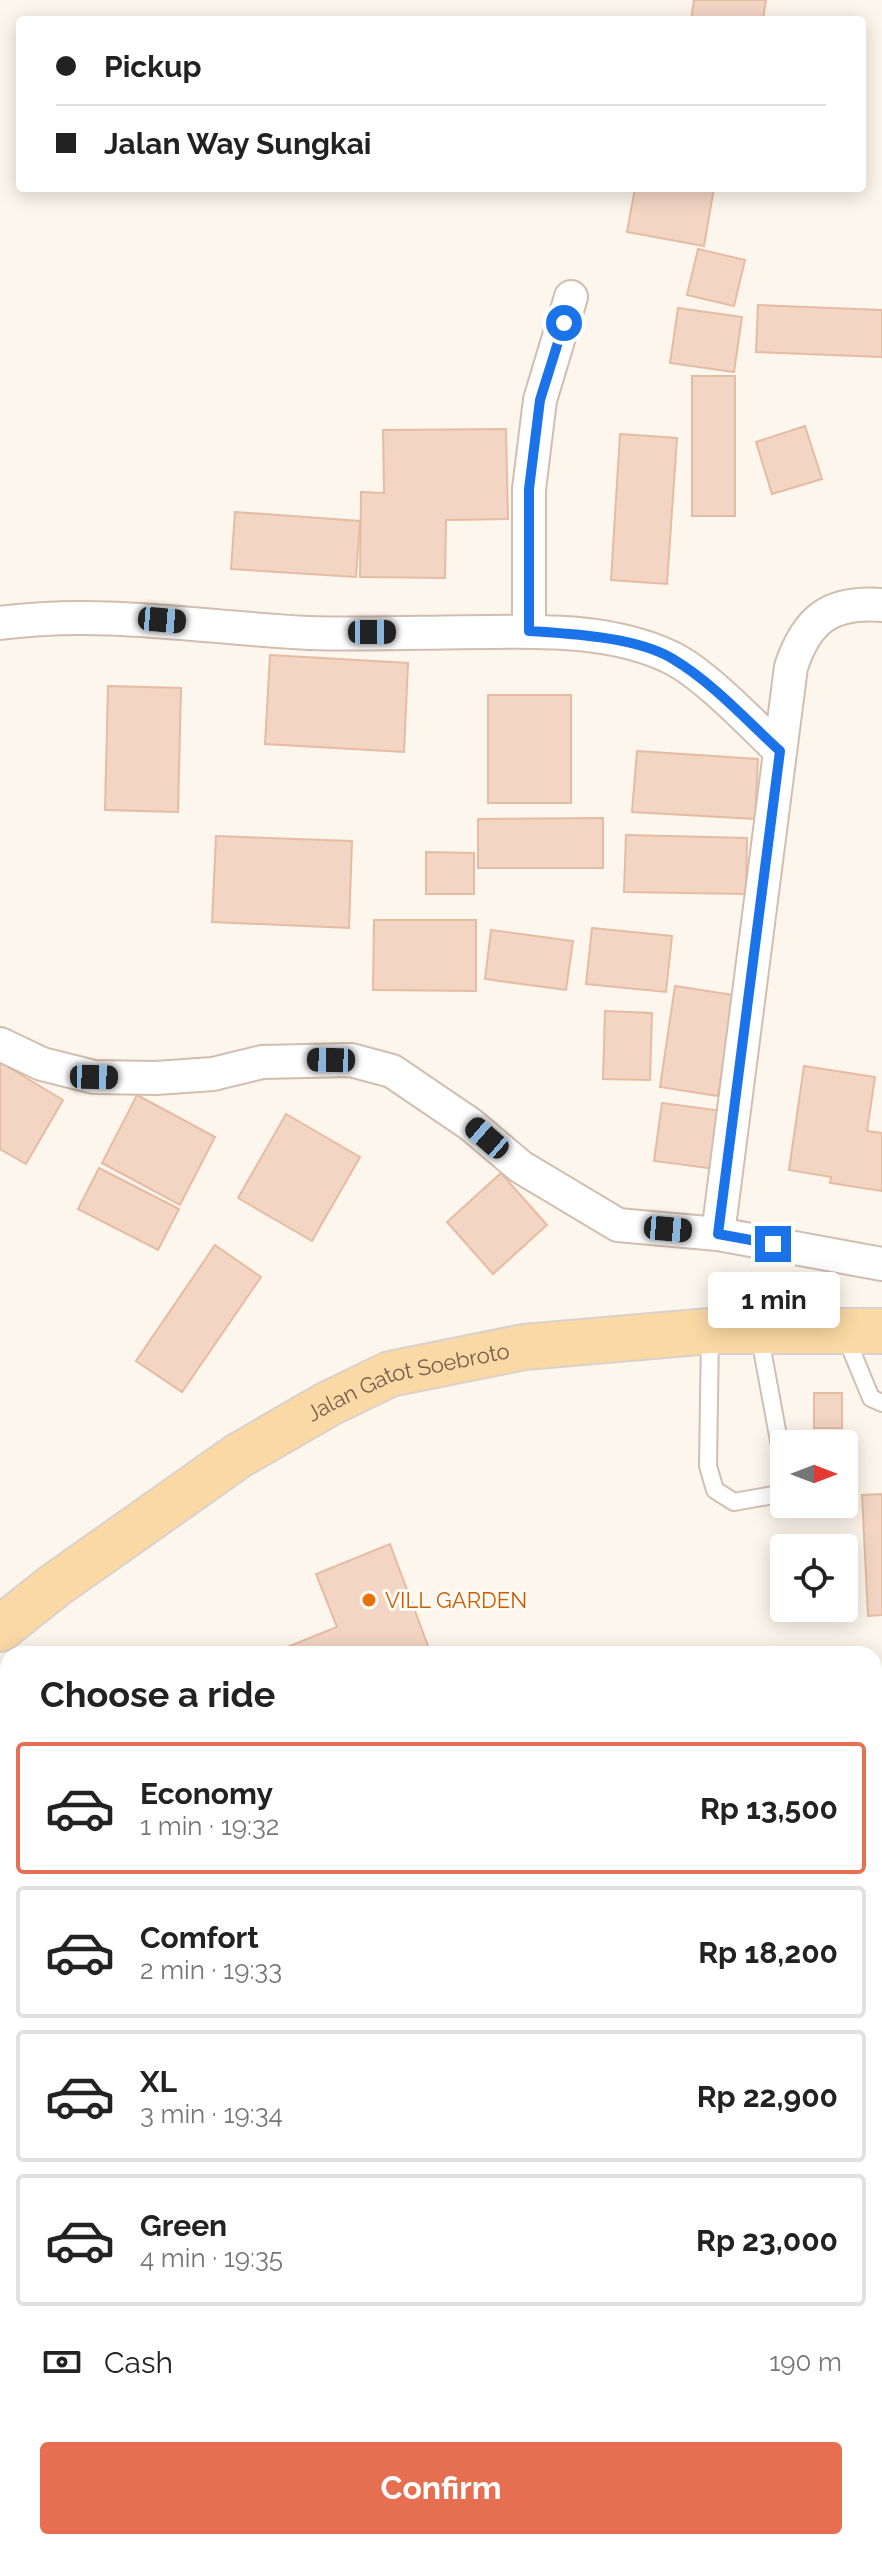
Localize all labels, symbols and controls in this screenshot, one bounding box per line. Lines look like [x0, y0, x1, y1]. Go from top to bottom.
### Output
text: Pickup [104, 49, 202, 84]
text: Jalan Way Sungkai [104, 126, 372, 161]
route start [546, 305, 582, 341]
car [137, 606, 187, 634]
car [348, 620, 396, 644]
car [307, 1048, 355, 1072]
car [70, 1065, 118, 1089]
car [461, 1113, 513, 1163]
car [643, 1215, 693, 1243]
route end [755, 1226, 791, 1262]
callout: 1 min [707, 1272, 839, 1328]
text: 1 min [741, 1285, 807, 1315]
street label: Jalan Gatot Soebroto [302, 1337, 512, 1427]
north arrow [770, 1430, 858, 1518]
map controls [770, 1430, 858, 1622]
button: locate [770, 1534, 858, 1622]
place label: VILL GARDEN [385, 1587, 527, 1613]
marker: VILL GARDEN [360, 1591, 378, 1609]
text: Choose a ride [40, 1673, 275, 1715]
icon: car [44, 1772, 116, 1844]
text: Economy [140, 1776, 273, 1811]
text: Rp 13,500 [700, 1791, 838, 1826]
text: 1 min · 19:32 [140, 1811, 279, 1841]
icon: car [44, 1916, 116, 1988]
text: Comfort [140, 1920, 259, 1955]
text: Rp 18,200 [698, 1935, 838, 1970]
text: 2 min · 19:33 [140, 1955, 282, 1985]
icon: car [44, 2060, 116, 2132]
text: XL [140, 2064, 177, 2099]
text: Rp 22,900 [697, 2079, 838, 2114]
text: 3 min · 19:34 [140, 2099, 283, 2129]
icon: car [44, 2204, 116, 2276]
text: Green [140, 2208, 227, 2243]
text: Rp 23,000 [696, 2223, 838, 2258]
text: 4 min · 19:35 [140, 2243, 283, 2273]
icon: cash [40, 2340, 84, 2384]
text: Cash [104, 2345, 173, 2380]
text: 190 m [769, 2347, 842, 2377]
button: Confirm [40, 2442, 842, 2534]

